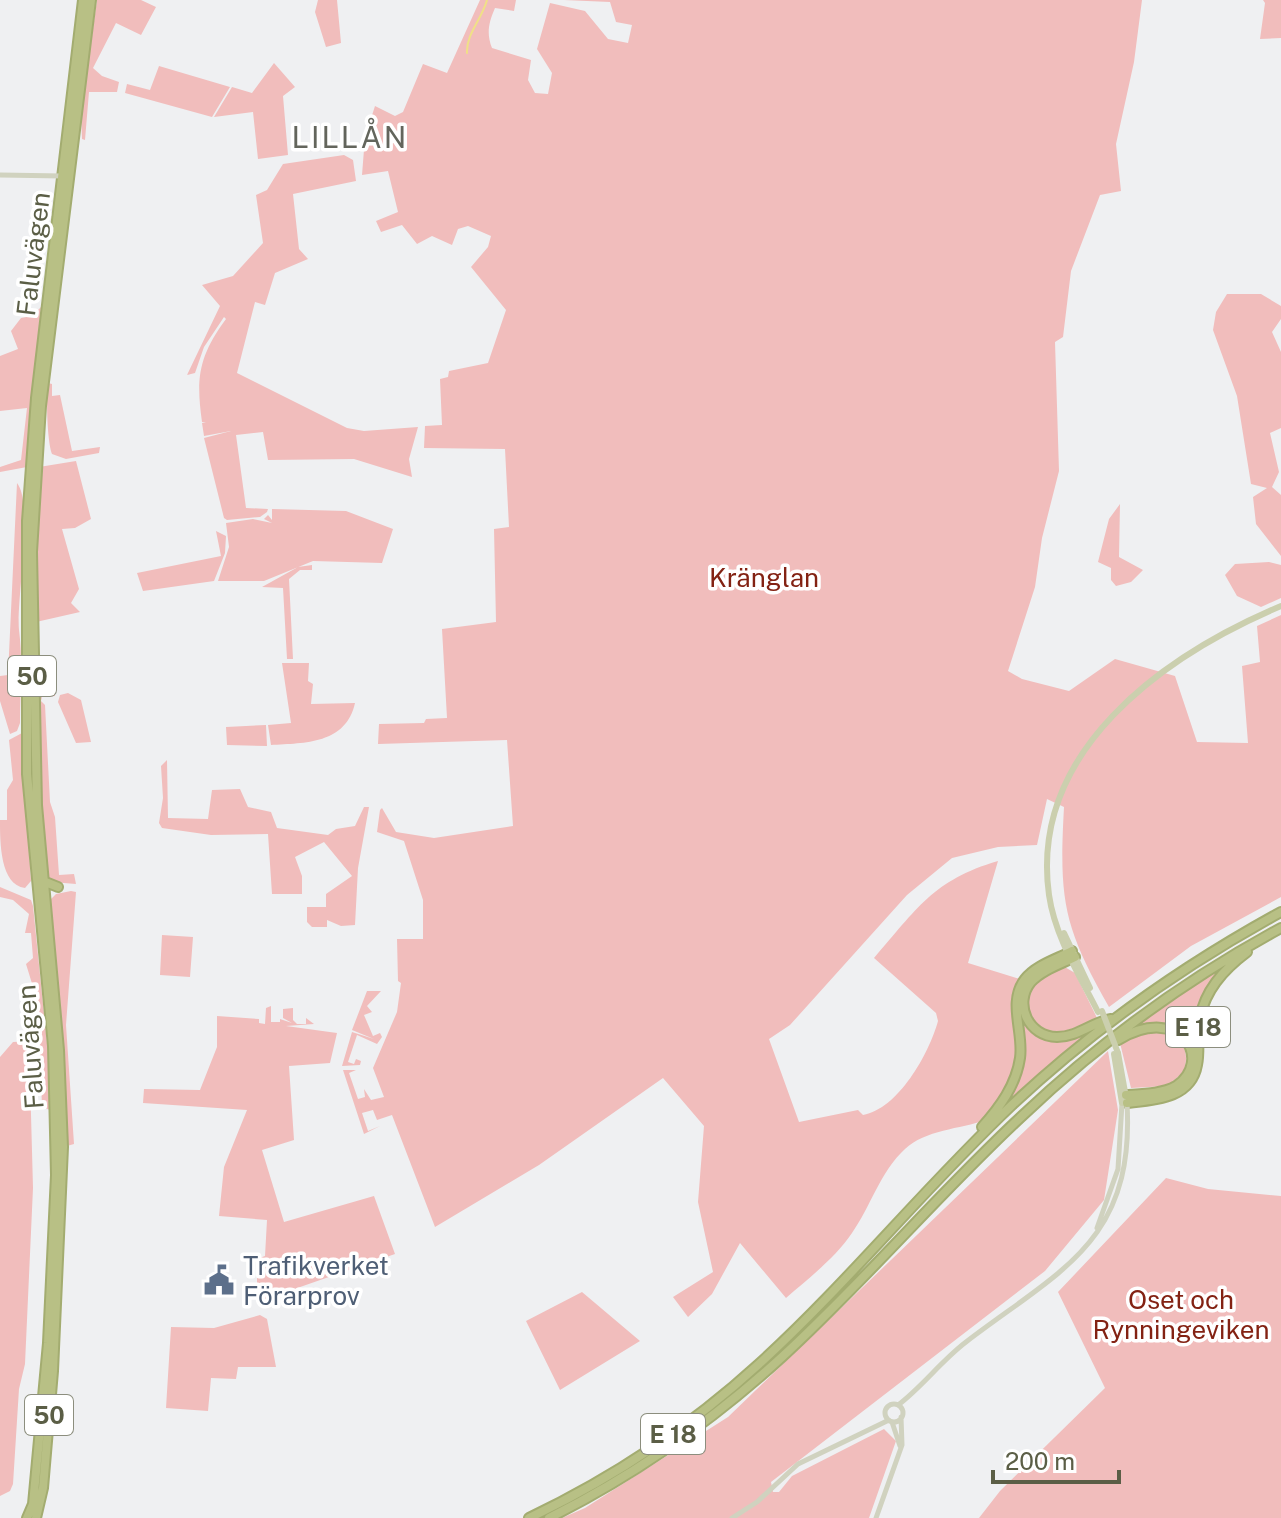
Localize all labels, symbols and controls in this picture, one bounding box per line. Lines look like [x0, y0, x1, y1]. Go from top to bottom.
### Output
district label: LILLÅN [292, 117, 408, 155]
street label: Faluvägen [10, 190, 56, 318]
park label: Kränglan [709, 562, 819, 593]
road number: 50 [8, 656, 56, 696]
street label: Faluvägen [10, 984, 50, 1110]
road number: E 18 [1166, 1007, 1230, 1047]
place label: Trafikverket Förarprov [243, 1250, 389, 1311]
public building icon: Trafikverket Förarprov [202, 1263, 236, 1297]
park label: Oset och Rynningeviken [1093, 1284, 1269, 1345]
road number: 50 [25, 1395, 73, 1435]
road number: E 18 [641, 1414, 705, 1454]
scale bar [993, 1434, 1119, 1484]
text: 200 m [1005, 1447, 1075, 1475]

